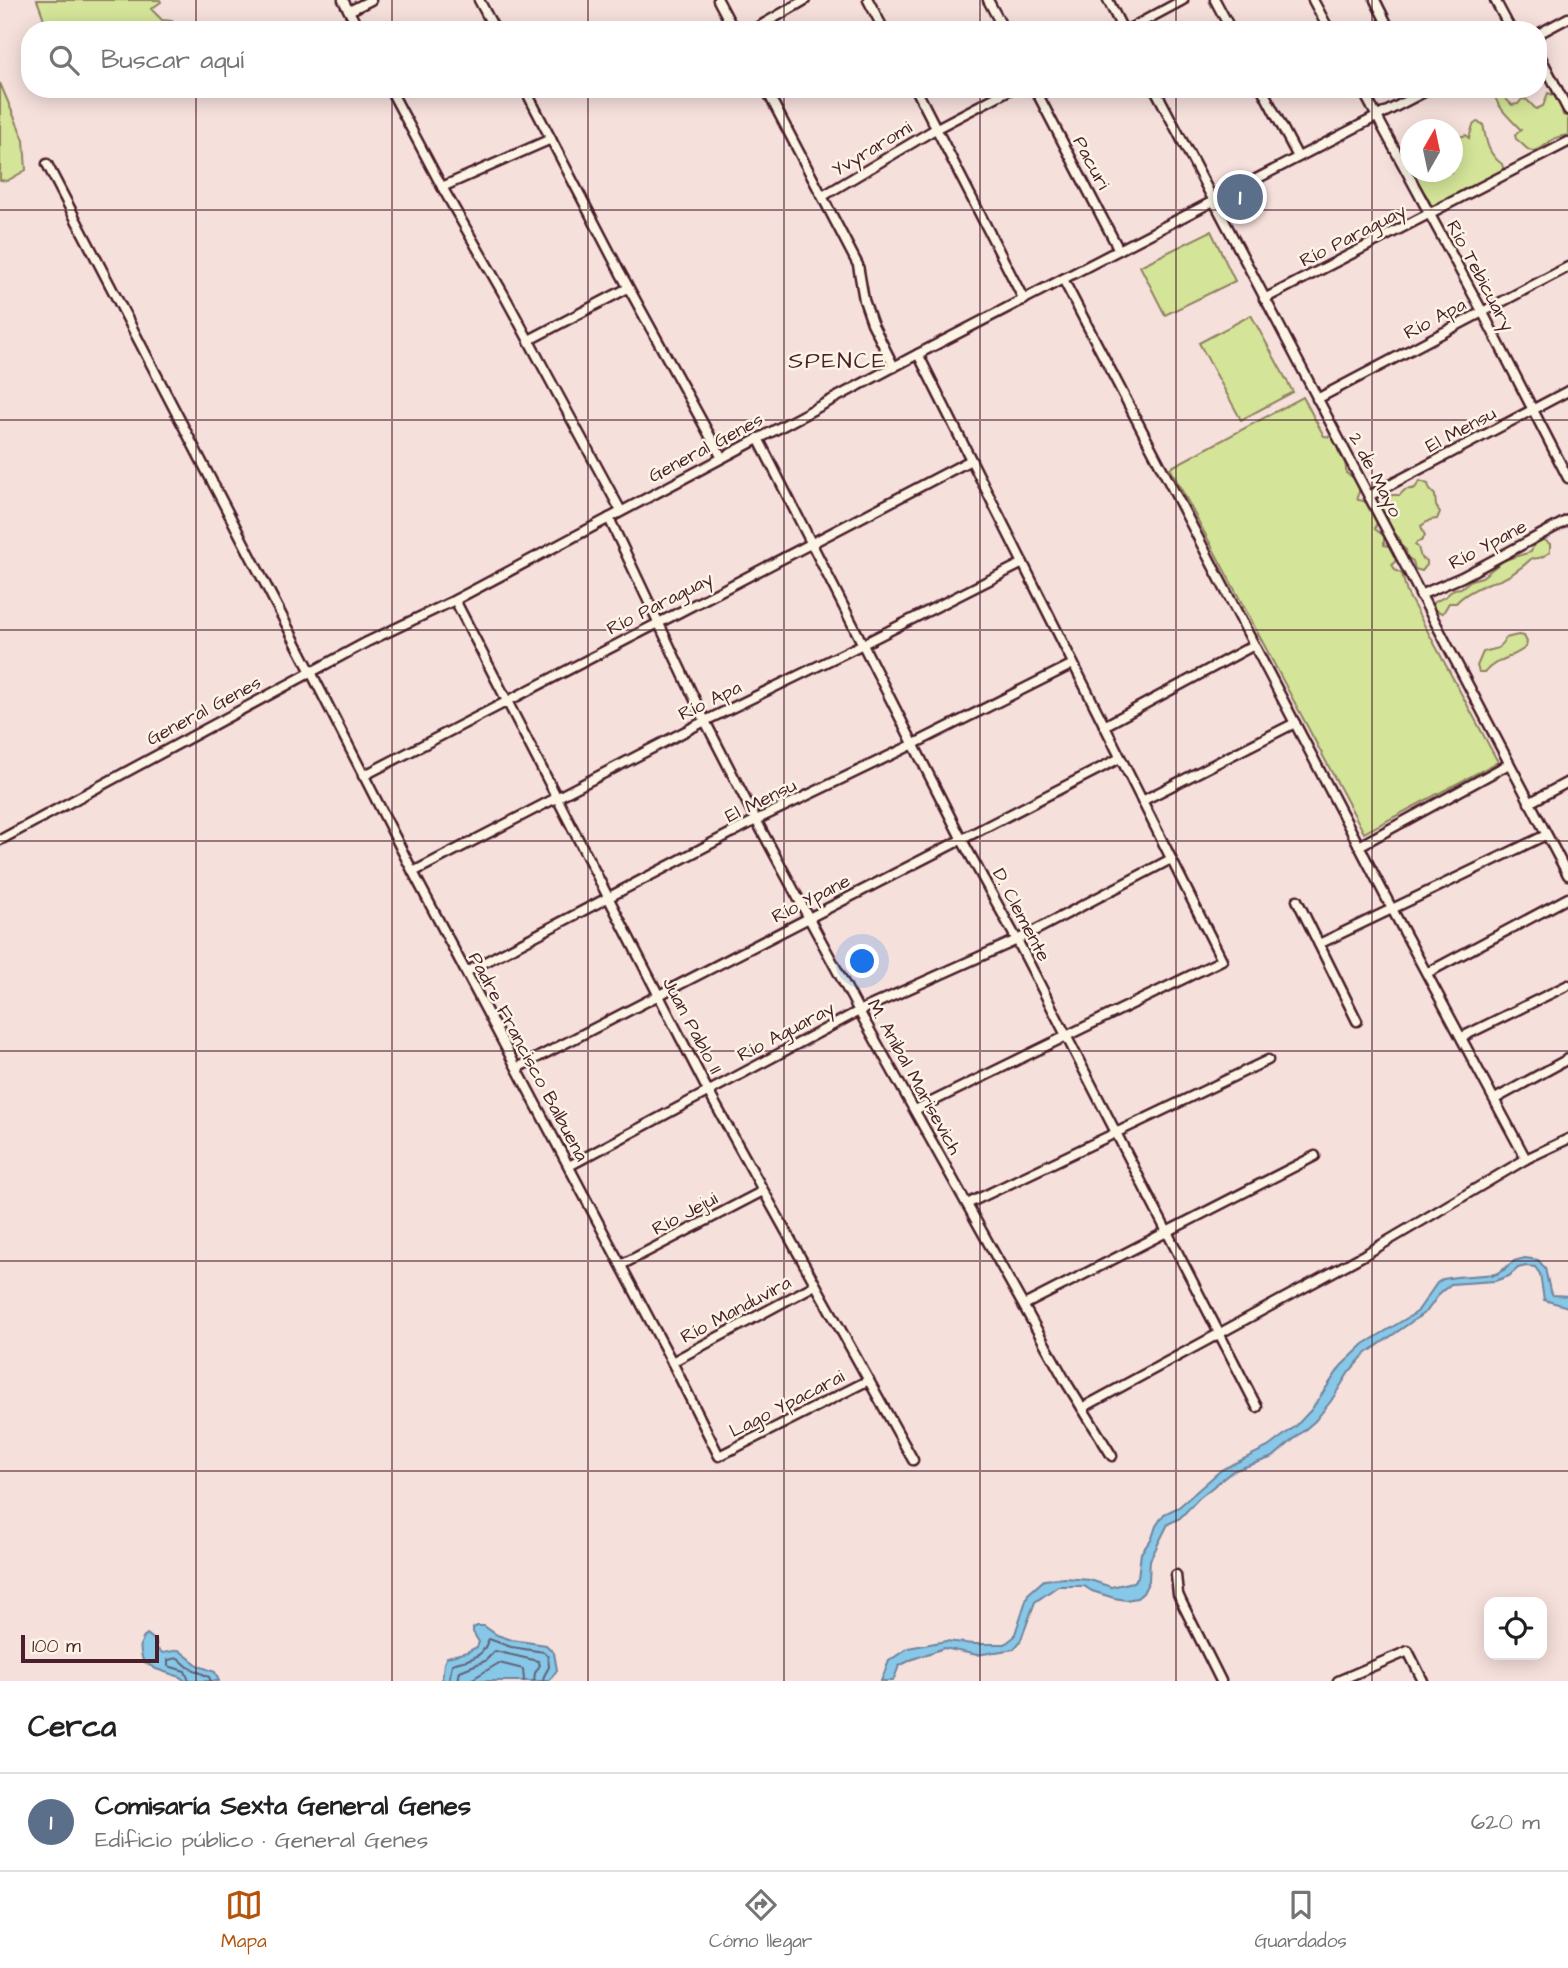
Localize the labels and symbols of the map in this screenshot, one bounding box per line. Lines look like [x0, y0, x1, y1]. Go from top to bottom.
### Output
street label: Yvyraromi [827, 114, 918, 184]
north arrow [1400, 119, 1463, 182]
street label: Pacuri [1066, 132, 1116, 195]
pin: 1 [1217, 171, 1263, 223]
street label: Río Paraguay [1295, 197, 1412, 275]
street label: Río Tebicuary [1438, 216, 1521, 337]
street label: Río Apa [1399, 291, 1471, 347]
district label: SPENCE [788, 345, 888, 377]
street label: El Mensu [1421, 400, 1501, 460]
street label: General Genes [644, 406, 768, 490]
street label: 2 de Mayo [1340, 428, 1409, 523]
street label: Río Ypane [1444, 513, 1532, 577]
street label: Río Paraguay [602, 565, 719, 643]
street label: General Genes [142, 669, 266, 753]
street label: Río Apa [674, 674, 746, 728]
street label: El Mensu [721, 772, 802, 830]
street label: D. Clemente [985, 864, 1057, 966]
street label: Río Ypane [767, 868, 855, 930]
your location [845, 944, 879, 978]
street label: Padre Francisco Balbuena [461, 948, 595, 1167]
street label: Juan Pablo II [655, 973, 729, 1079]
street label: M. Anibal Marisevich [860, 994, 968, 1160]
street label: Río Aguaray [733, 995, 840, 1070]
street label: Río Jejui [647, 1185, 723, 1243]
street label: Río Manduvira [676, 1269, 796, 1351]
street label: Lago Ypacarai [725, 1363, 850, 1446]
scale bar [21, 1632, 159, 1664]

